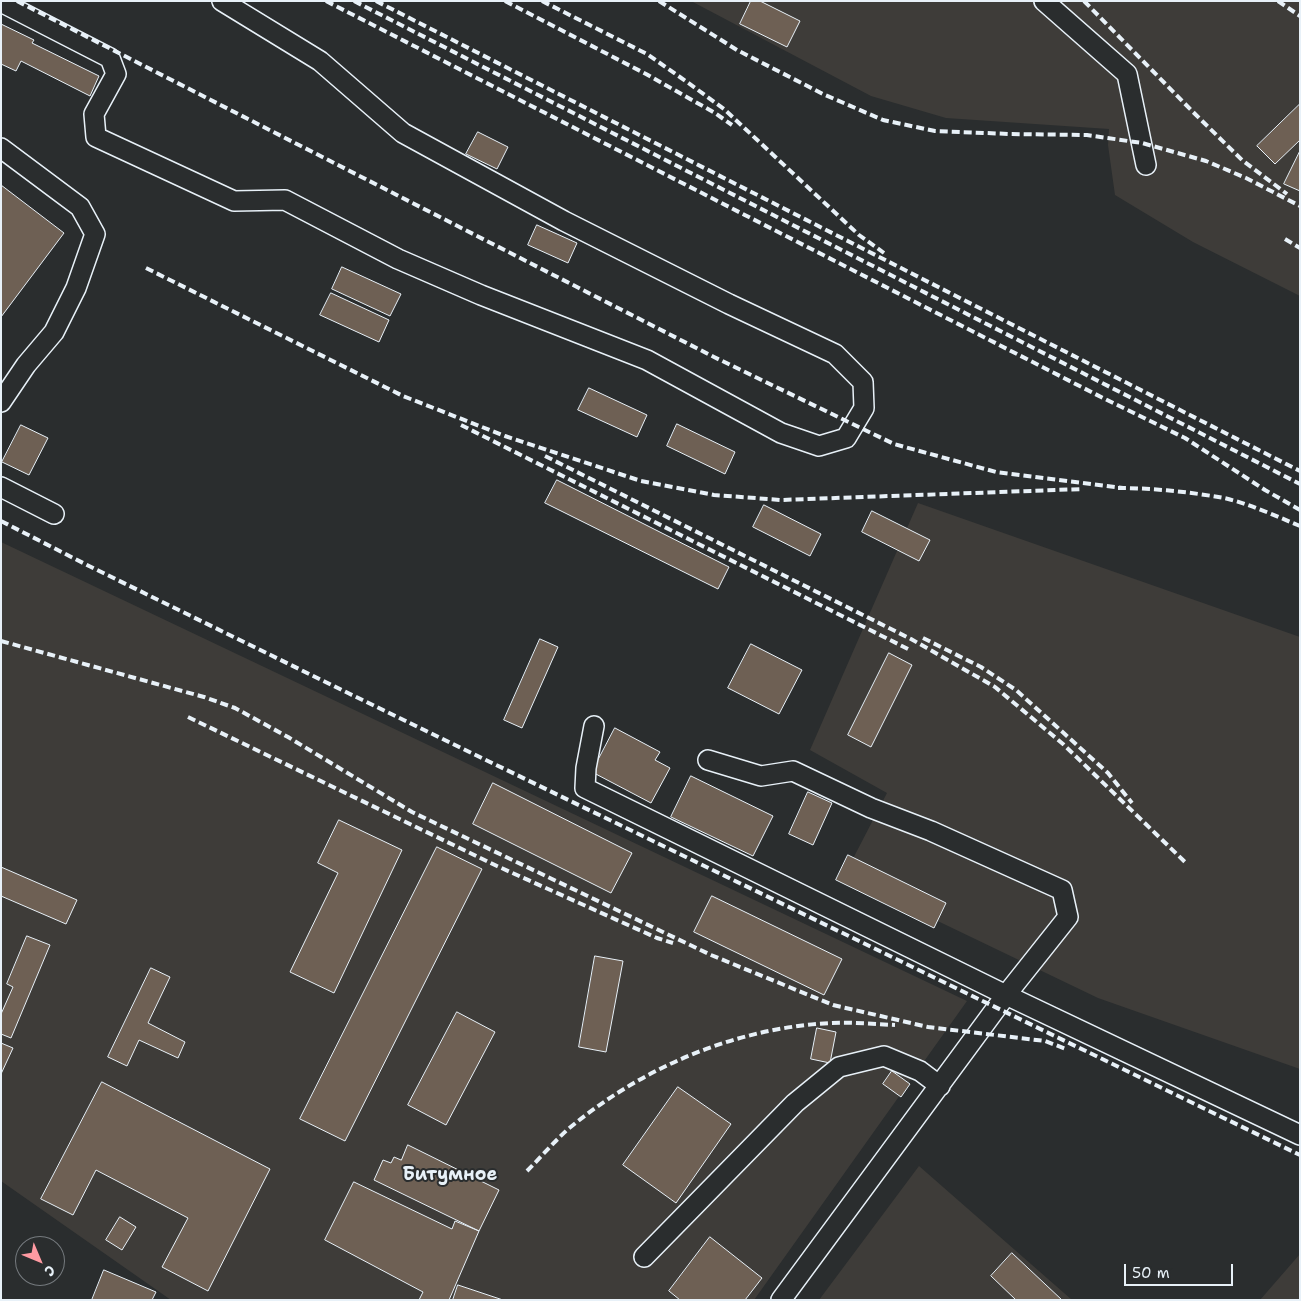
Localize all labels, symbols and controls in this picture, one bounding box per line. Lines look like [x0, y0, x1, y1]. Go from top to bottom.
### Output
district label: Битумное [403, 1164, 497, 1186]
north arrow [15, 1236, 65, 1286]
scale bar [1126, 1254, 1235, 1286]
text: С [40, 1261, 59, 1280]
text: 50 m [1132, 1263, 1170, 1283]

